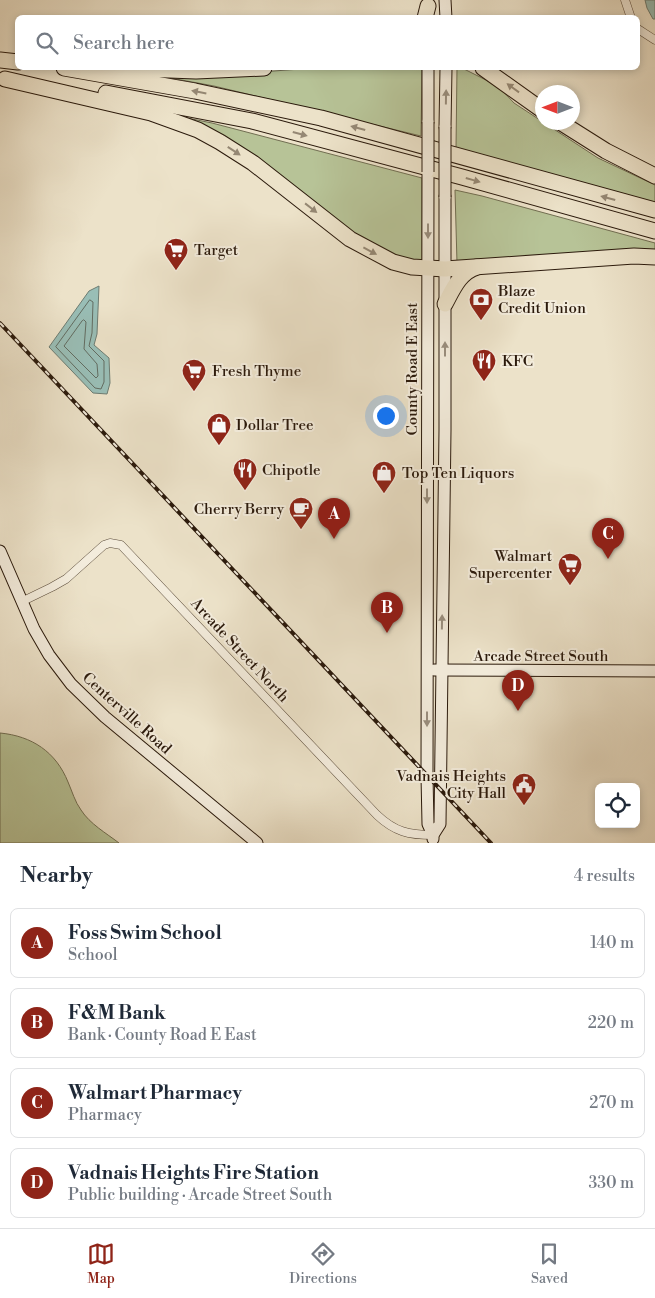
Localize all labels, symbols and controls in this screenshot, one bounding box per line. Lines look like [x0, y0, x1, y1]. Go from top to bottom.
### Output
search box [15, 15, 640, 70]
icon: search [33, 29, 61, 57]
text: Search here [73, 31, 174, 55]
one-way arrow [506, 83, 520, 93]
north arrow [535, 85, 580, 130]
one-way arrow [192, 88, 207, 96]
one-way arrow [442, 89, 450, 105]
one-way arrow [350, 124, 365, 132]
one-way arrow [292, 130, 307, 138]
one-way arrow [228, 146, 241, 155]
one-way arrow [466, 177, 481, 185]
one-way arrow [600, 193, 615, 201]
one-way arrow [304, 203, 317, 214]
one-way arrow [424, 223, 432, 239]
supermarket icon: Target [163, 237, 189, 271]
place label: Target [194, 241, 239, 260]
one-way arrow [363, 247, 377, 255]
place label: Blaze Credit Union [497, 282, 586, 318]
bank icon: Blaze Credit Union [468, 287, 494, 321]
street label: County Road E East [403, 302, 422, 436]
one-way arrow [441, 341, 449, 357]
restaurant icon: KFC [471, 348, 497, 382]
place label: KFC [502, 352, 533, 371]
supermarket icon: Fresh Thyme [181, 358, 207, 392]
place label: Fresh Thyme [212, 362, 301, 381]
your location [373, 403, 399, 429]
shop icon: Dollar Tree [206, 412, 232, 446]
place label: Dollar Tree [236, 416, 314, 435]
restaurant icon: Chipotle [232, 457, 258, 491]
shop icon: Top Ten Liquors [371, 460, 397, 494]
place label: Chipotle [262, 461, 321, 480]
place label: Top Ten Liquors [402, 464, 514, 483]
one-way arrow [423, 488, 431, 504]
cafe icon: Cherry Berry [288, 496, 314, 530]
pin: A [318, 498, 350, 539]
place label: Cherry Berry [194, 500, 285, 519]
pin: C [592, 518, 624, 559]
place label: Walmart Supercenter [469, 547, 553, 583]
supermarket icon: Walmart Supercenter [557, 552, 583, 586]
pin: B [371, 592, 403, 633]
street label: Arcade Street North [186, 594, 293, 706]
one-way arrow [438, 613, 446, 629]
street label: Arcade Street South [473, 647, 608, 666]
street label: Centerville Road [78, 668, 176, 759]
pin: D [502, 670, 534, 711]
one-way arrow [423, 711, 431, 727]
place label: Vadnais Heights City Hall [395, 767, 507, 803]
public building icon: Vadnais Heights City Hall [511, 772, 537, 806]
map controls [595, 783, 640, 828]
button: locate [595, 783, 640, 828]
text: Nearby [20, 863, 93, 889]
text: 4 results [574, 866, 635, 886]
text: Foss Swim School [68, 921, 222, 945]
text: A [31, 933, 43, 953]
text: 140 m [590, 933, 634, 953]
text: School [68, 945, 117, 965]
text: F&M Bank [68, 1001, 166, 1025]
text: B [31, 1013, 43, 1033]
text: 220 m [588, 1013, 634, 1033]
text: Bank · County Road E East [68, 1025, 257, 1045]
text: Walmart Pharmacy [68, 1081, 242, 1105]
text: C [31, 1093, 43, 1113]
text: 270 m [589, 1093, 634, 1113]
text: Pharmacy [68, 1105, 142, 1125]
text: Vadnais Heights Fire Station [68, 1161, 319, 1185]
text: D [31, 1173, 43, 1193]
text: 330 m [588, 1173, 634, 1193]
text: Public building · Arcade Street South [68, 1185, 332, 1205]
tab: Map [87, 1240, 115, 1288]
tab: Directions [289, 1240, 357, 1288]
tab: Saved [531, 1240, 568, 1288]

